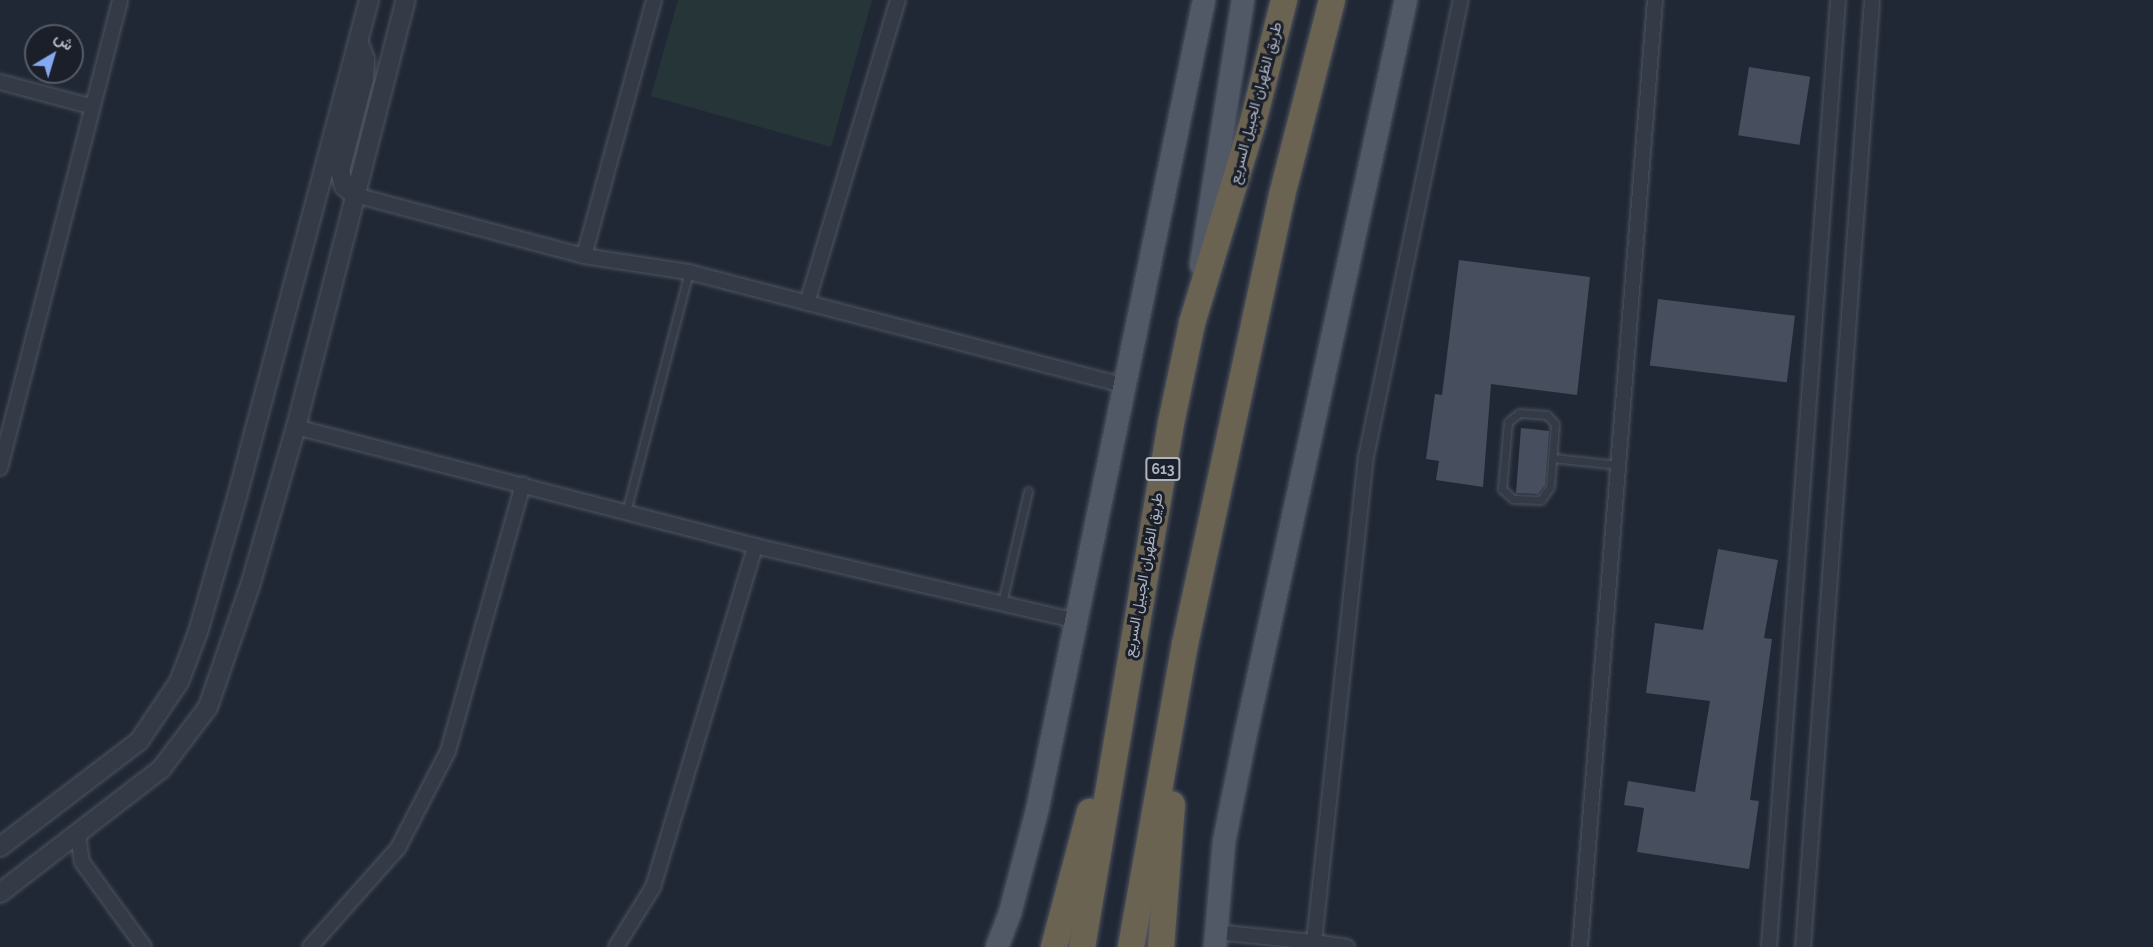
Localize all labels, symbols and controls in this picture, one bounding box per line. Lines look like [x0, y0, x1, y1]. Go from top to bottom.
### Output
street label: طريق الظهران الجبيل السريع [1226, 20, 1286, 186]
north arrow [24, 24, 84, 84]
text: ش [51, 28, 78, 54]
road number: 613 [1145, 458, 1181, 480]
street label: طريق الظهران الجبيل السريع [1121, 491, 1167, 659]

